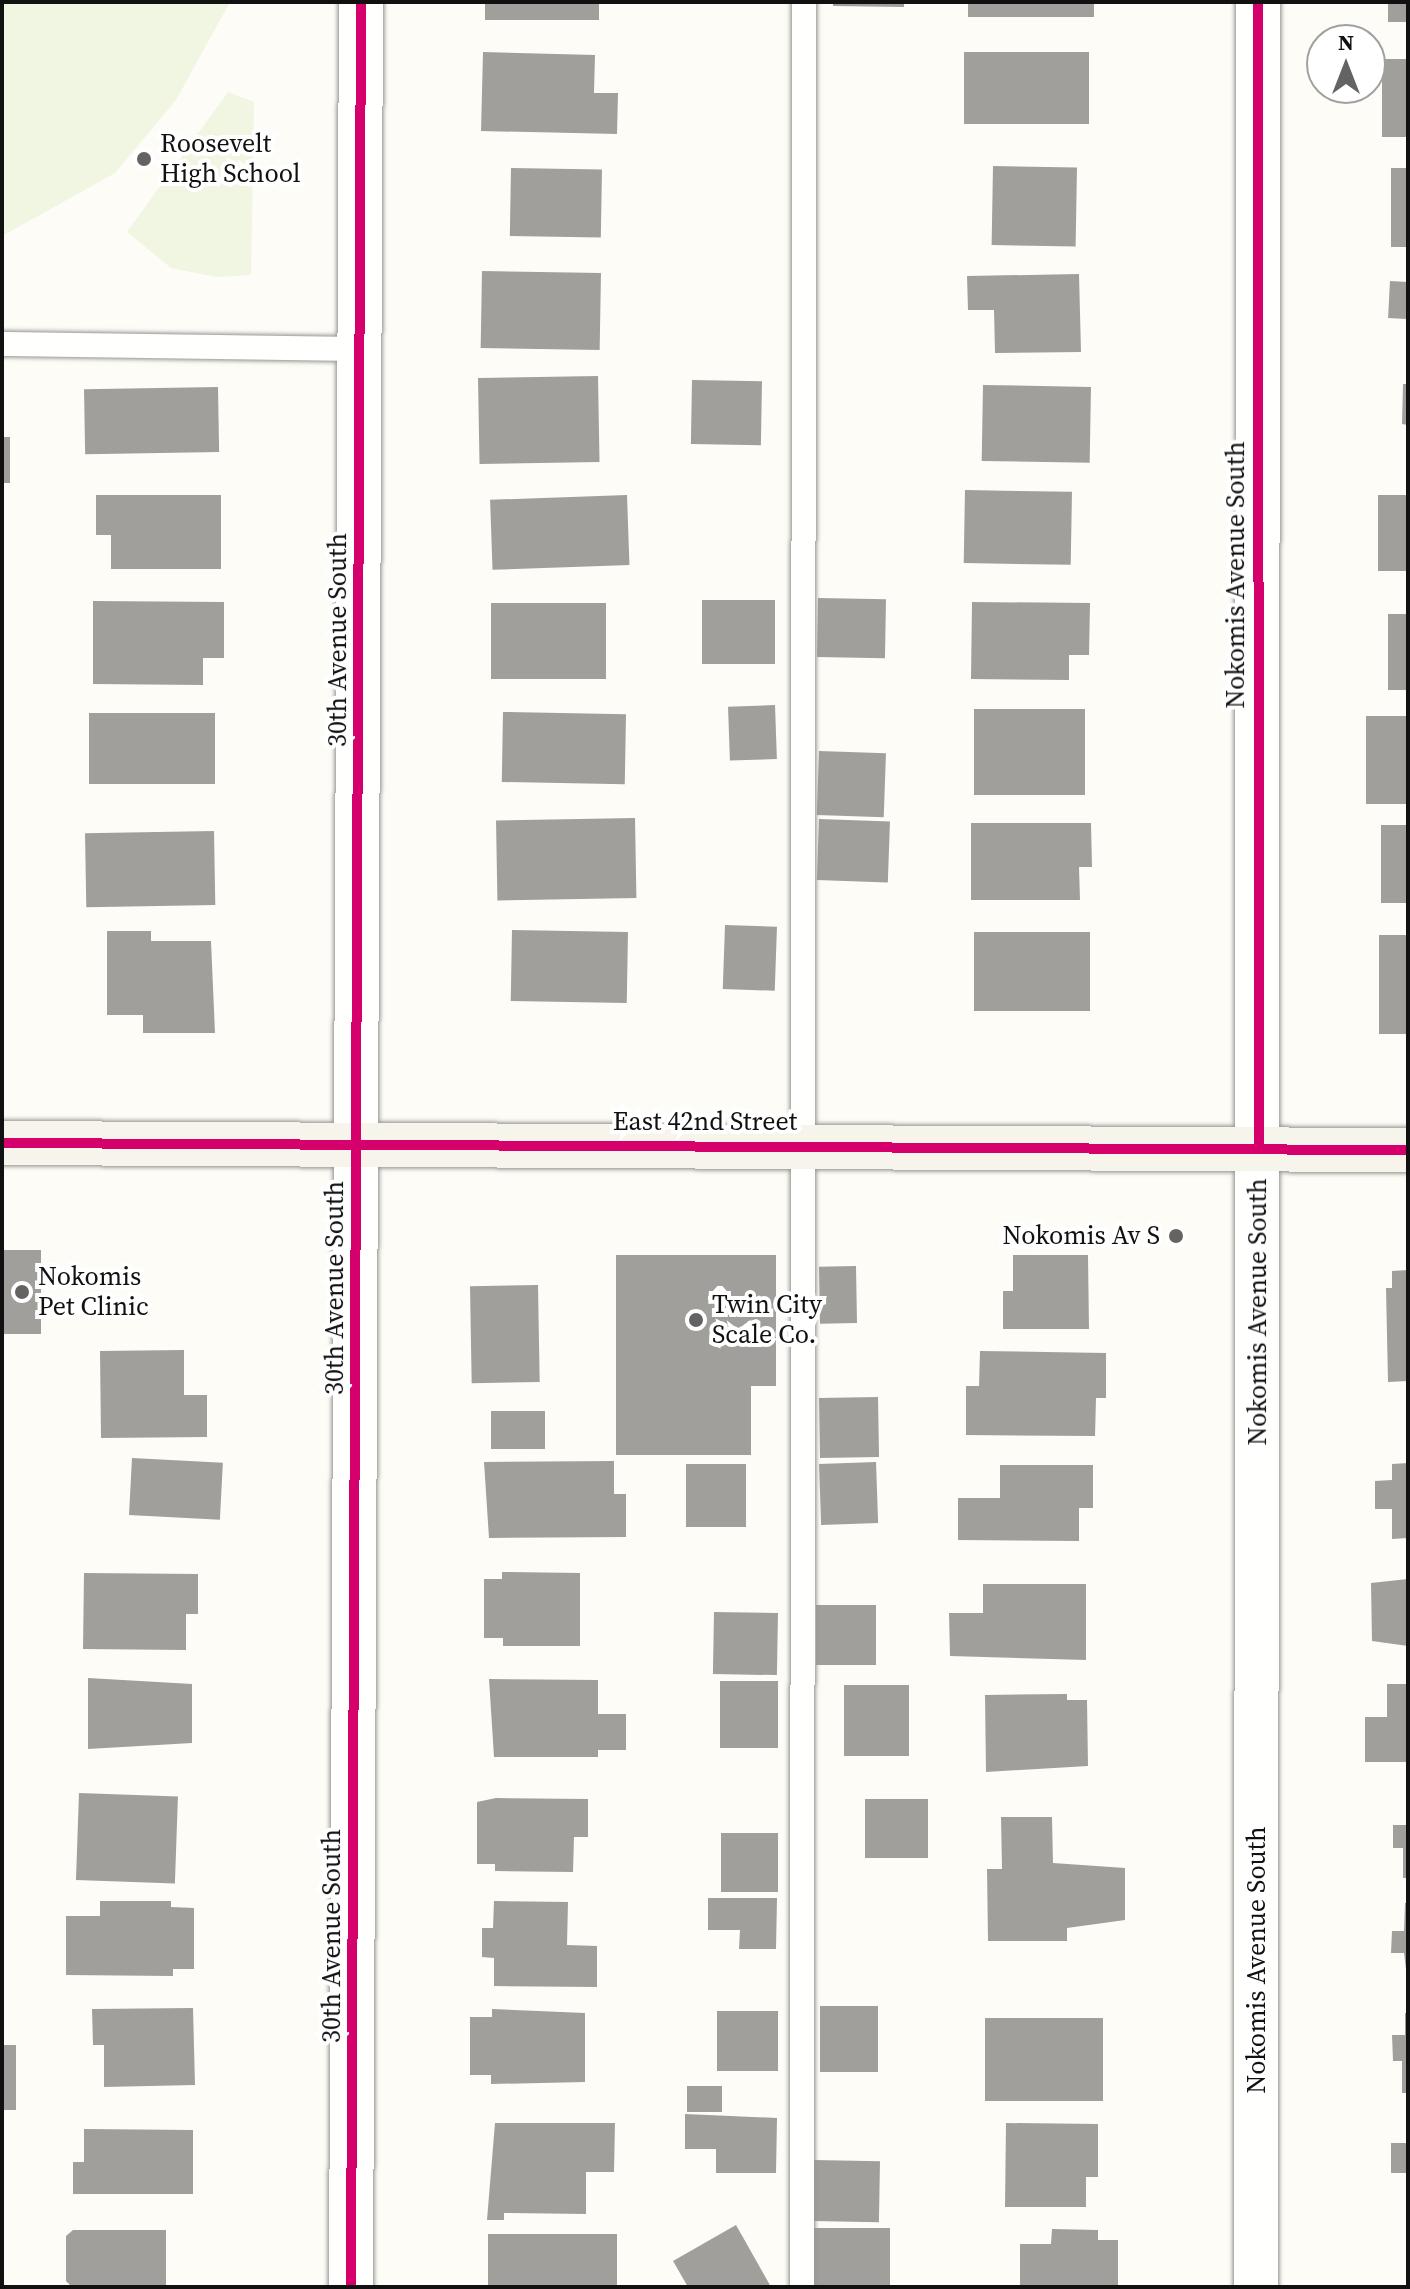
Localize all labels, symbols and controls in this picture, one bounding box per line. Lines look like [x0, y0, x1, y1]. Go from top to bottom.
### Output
north arrow [1306, 24, 1386, 104]
text: N [1338, 27, 1354, 57]
place label: Roosevelt High School [160, 128, 301, 190]
marker: Roosevelt High School [135, 150, 153, 168]
street label: Nokomis Avenue South [1220, 441, 1252, 709]
street label: 30th Avenue South [322, 533, 354, 747]
street label: East 42nd Street [613, 1106, 797, 1138]
street label: Nokomis Avenue South [1242, 1178, 1274, 1446]
street label: 30th Avenue South [319, 1181, 351, 1395]
place label: Nokomis Av S [1002, 1220, 1160, 1252]
marker: Nokomis Av S [1167, 1227, 1185, 1245]
place label: Nokomis Pet Clinic [38, 1261, 149, 1322]
marker: Nokomis Pet Clinic [13, 1283, 31, 1301]
place label: Twin City Scale Co. [712, 1289, 822, 1350]
marker: Twin City Scale Co. [687, 1311, 705, 1329]
street label: Nokomis Avenue South [1241, 1826, 1273, 2094]
street label: 30th Avenue South [316, 1829, 348, 2043]

